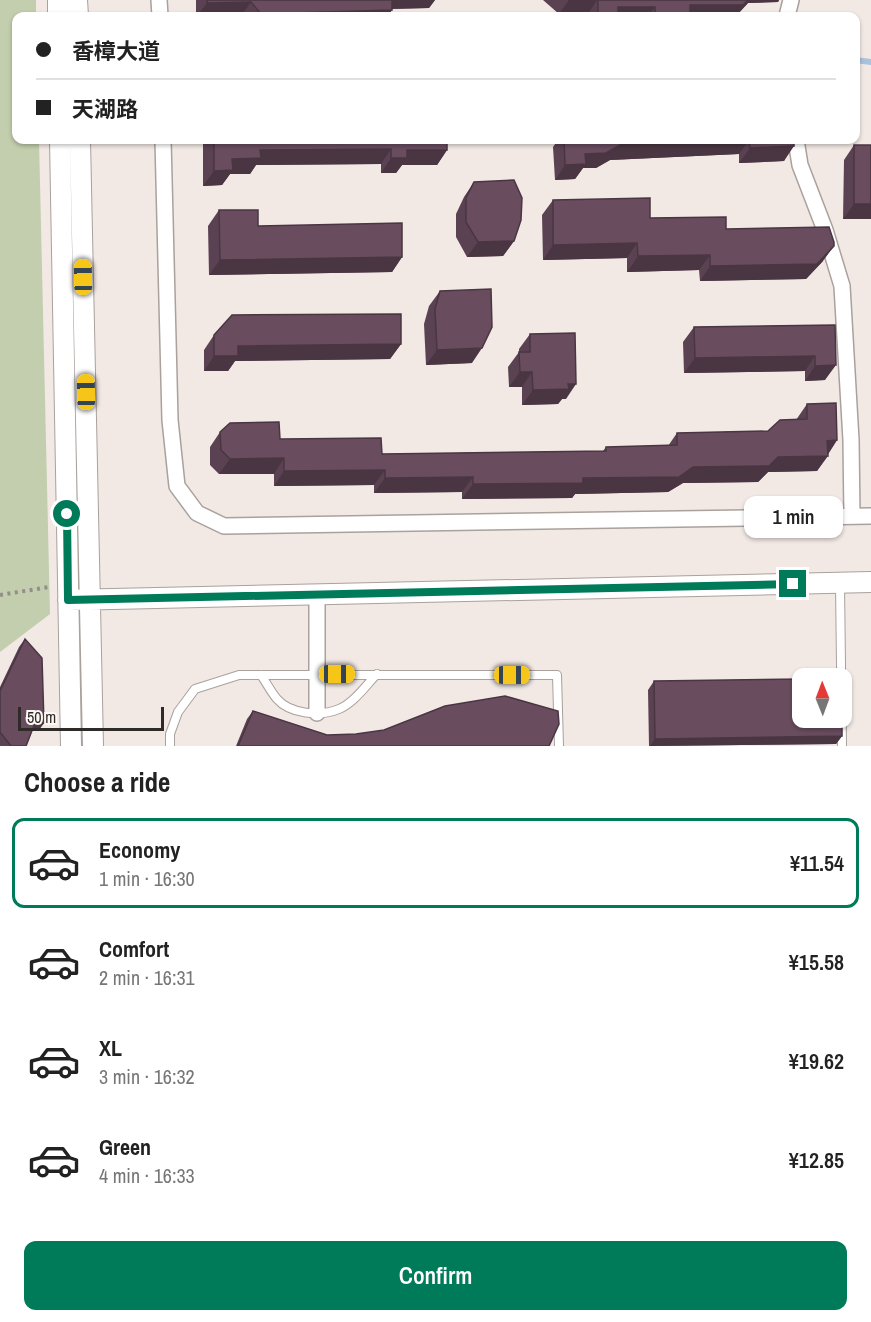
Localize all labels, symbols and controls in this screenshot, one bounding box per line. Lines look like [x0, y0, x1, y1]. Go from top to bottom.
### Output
text: 香樟大道 [72, 36, 160, 66]
text: 天湖路 [72, 94, 138, 124]
car [74, 259, 92, 295]
car [77, 374, 95, 410]
callout: 1 min [744, 497, 842, 539]
route start [53, 500, 80, 527]
text: 1 min [772, 503, 815, 530]
route end [779, 570, 806, 597]
car [319, 665, 355, 683]
car [494, 666, 530, 684]
north arrow [792, 668, 852, 728]
map controls [792, 668, 852, 728]
scale bar [18, 704, 164, 732]
text: 50 m [27, 706, 56, 728]
text: Choose a ride [24, 764, 170, 800]
text: Economy [99, 835, 180, 865]
icon: car [27, 836, 81, 890]
text: ¥11.54 [790, 848, 844, 878]
text: 1 min · 16:30 [99, 865, 195, 892]
text: Comfort [99, 934, 169, 964]
icon: car [27, 935, 81, 989]
text: ¥15.58 [789, 947, 844, 977]
text: 2 min · 16:31 [99, 964, 195, 991]
text: XL [99, 1033, 122, 1063]
icon: car [27, 1034, 81, 1088]
text: ¥19.62 [789, 1046, 844, 1076]
text: 3 min · 16:32 [99, 1063, 195, 1090]
text: Green [99, 1132, 151, 1162]
icon: car [27, 1133, 81, 1187]
text: ¥12.85 [789, 1145, 844, 1175]
text: 4 min · 16:33 [99, 1162, 195, 1189]
button: Confirm [24, 1241, 847, 1310]

